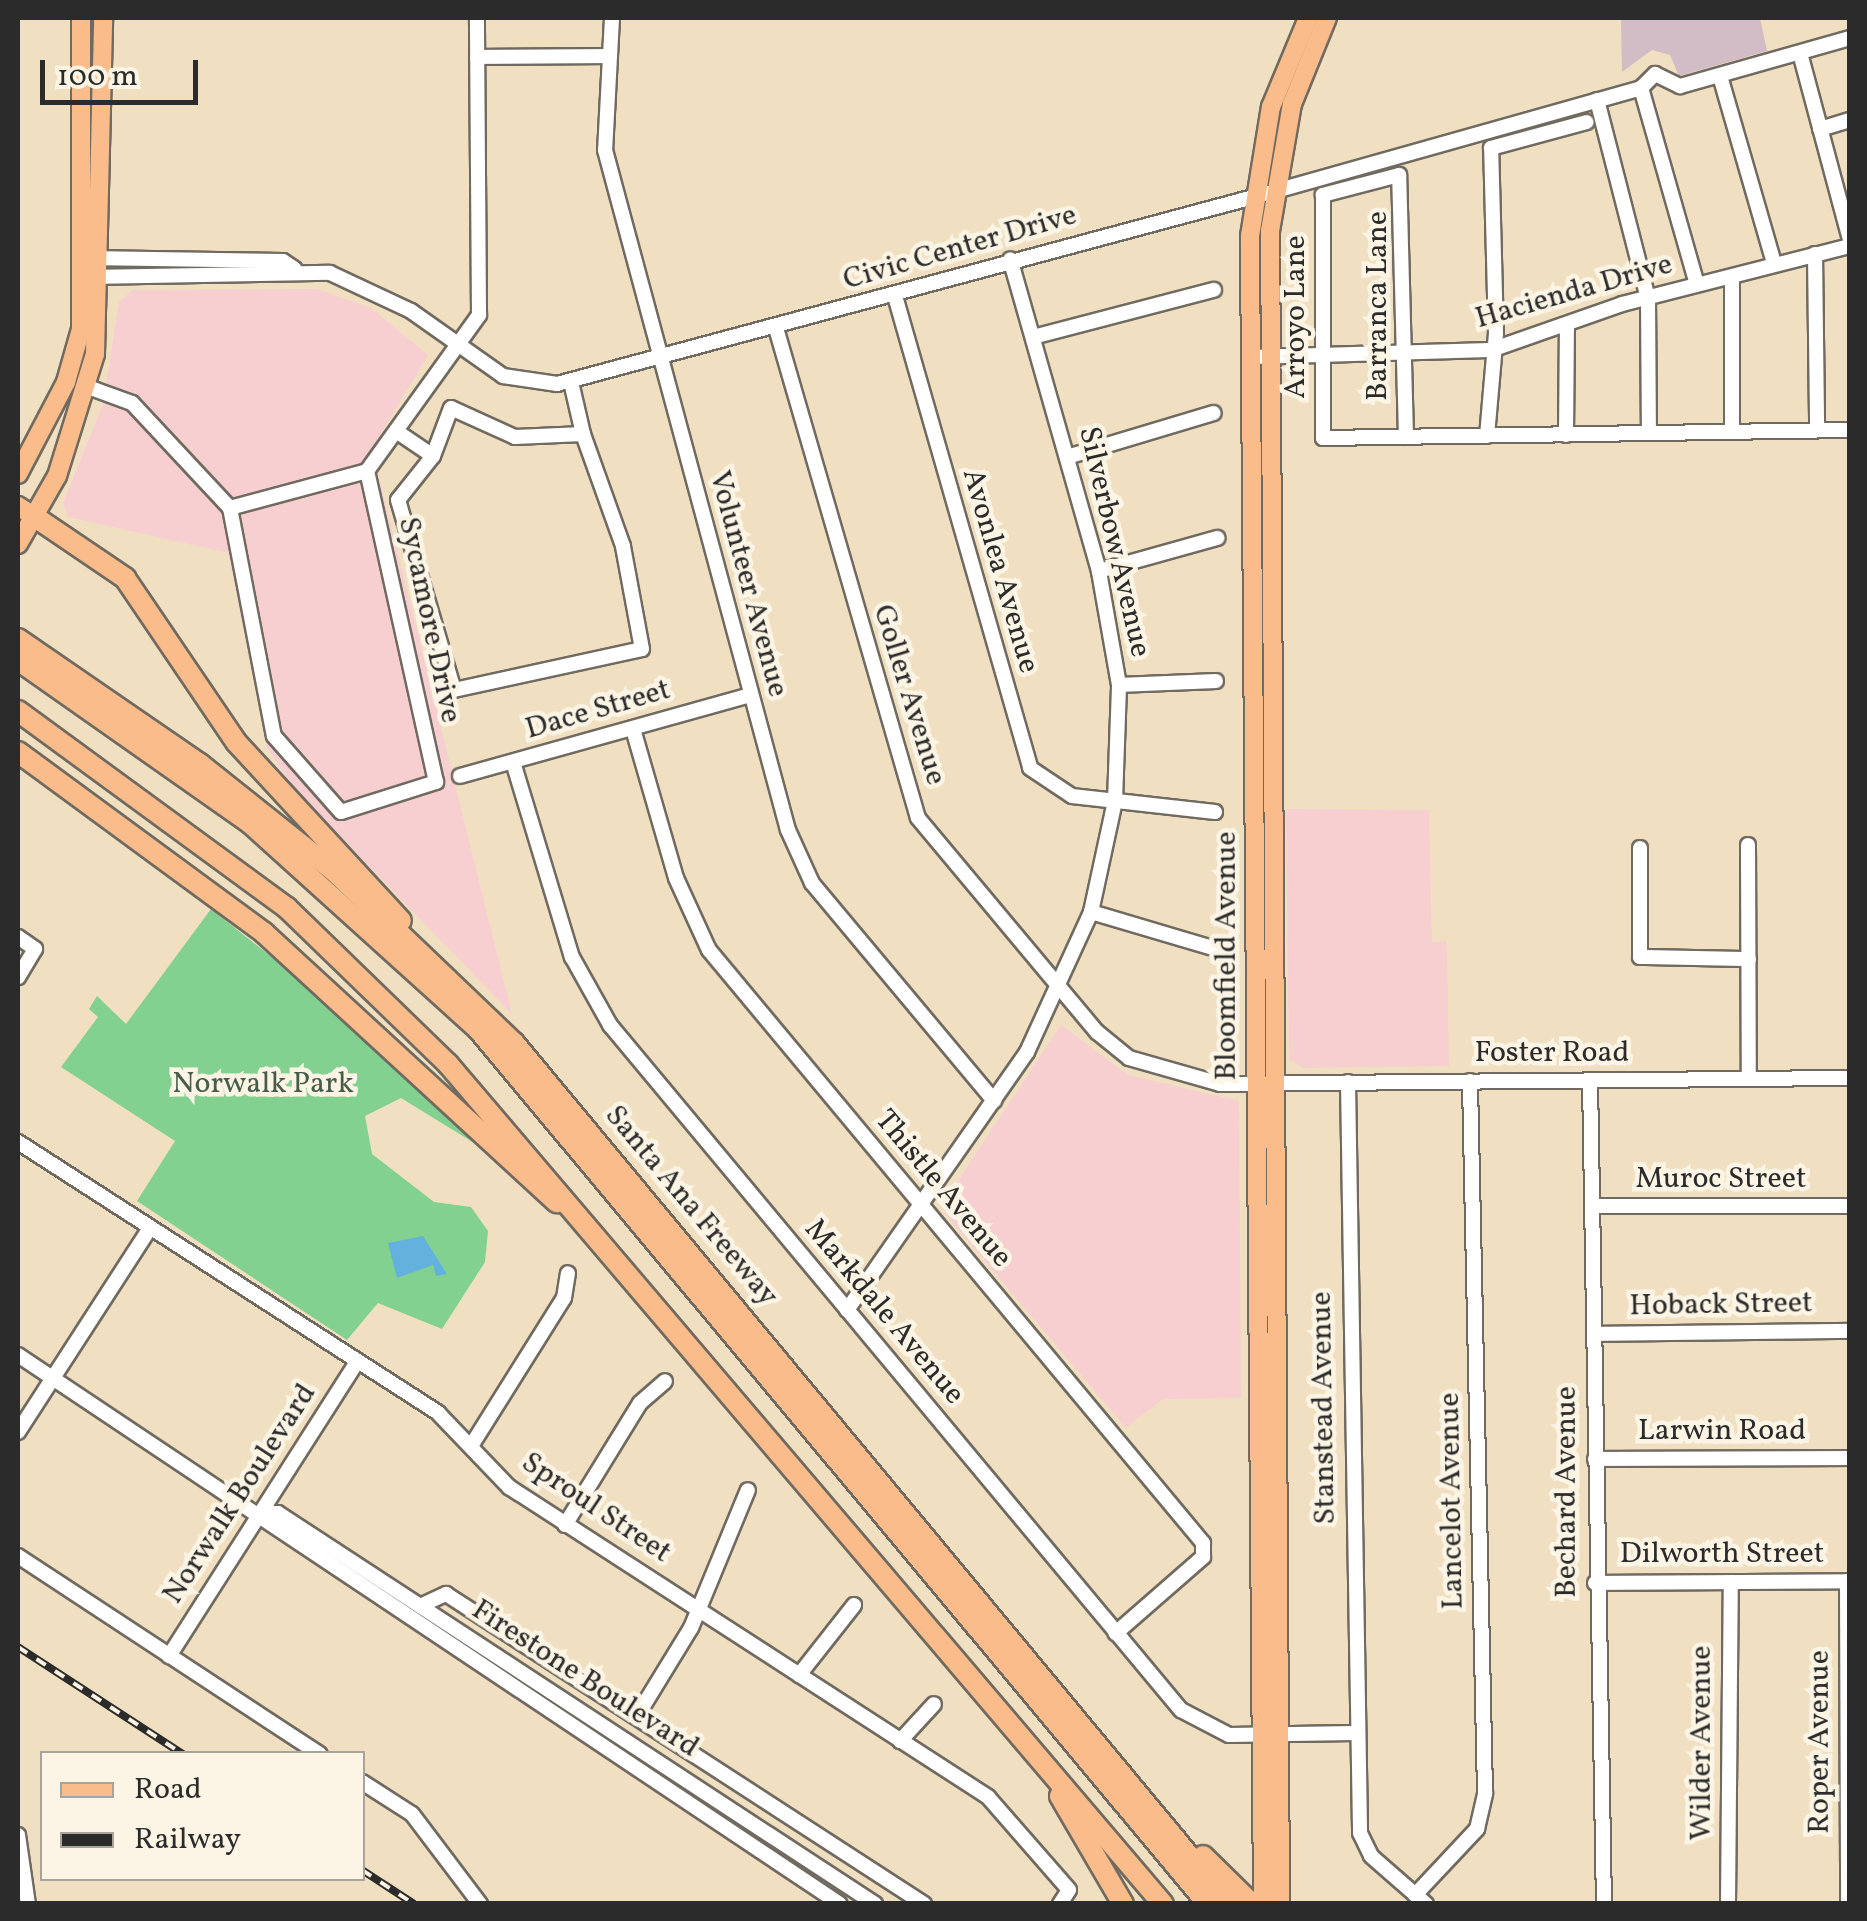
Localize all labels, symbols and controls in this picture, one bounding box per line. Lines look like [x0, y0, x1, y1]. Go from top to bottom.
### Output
scale bar [45, 40, 202, 102]
text: 100 m [57, 56, 138, 98]
street label: Civic Center Drive [839, 197, 1081, 299]
street label: Barranca Lane [1360, 211, 1396, 401]
street label: Arroyo Lane [1278, 235, 1314, 399]
street label: Hacienda Drive [1471, 247, 1677, 337]
street label: Silverbow Avenue [1070, 423, 1158, 661]
street label: Avonlea Avenue [954, 465, 1046, 677]
street label: Volunteer Avenue [701, 467, 795, 701]
street label: Sycamore Drive [390, 514, 468, 726]
street label: Goller Avenue [865, 601, 953, 789]
street label: Dace Street [521, 672, 675, 748]
street label: Bloomfield Avenue [1209, 831, 1245, 1081]
street label: Foster Road [1475, 1035, 1629, 1071]
park label: Norwalk Park [172, 1066, 354, 1102]
street label: Santa Ana Freeway [597, 1098, 785, 1314]
street label: Thistle Avenue [867, 1103, 1019, 1275]
street label: Muroc Street [1636, 1161, 1806, 1197]
street label: Markdale Avenue [796, 1212, 972, 1412]
street label: Hoback Street [1629, 1285, 1813, 1325]
street label: Stanstead Avenue [1304, 1291, 1344, 1525]
street label: Norwalk Boulevard [155, 1377, 325, 1611]
street label: Bechard Avenue [1549, 1386, 1585, 1598]
street label: Lancelot Avenue [1432, 1392, 1472, 1610]
street label: Larwin Road [1638, 1413, 1806, 1449]
street label: Sproul Street [514, 1445, 678, 1571]
street label: Dilworth Street [1620, 1536, 1824, 1572]
street label: Firestone Boulevard [465, 1592, 705, 1766]
street label: Wilder Avenue [1684, 1645, 1720, 1841]
street label: Roper Avenue [1802, 1650, 1838, 1834]
legend [40, 1751, 365, 1881]
text: Road [134, 1769, 202, 1811]
text: Railway [134, 1819, 241, 1861]

